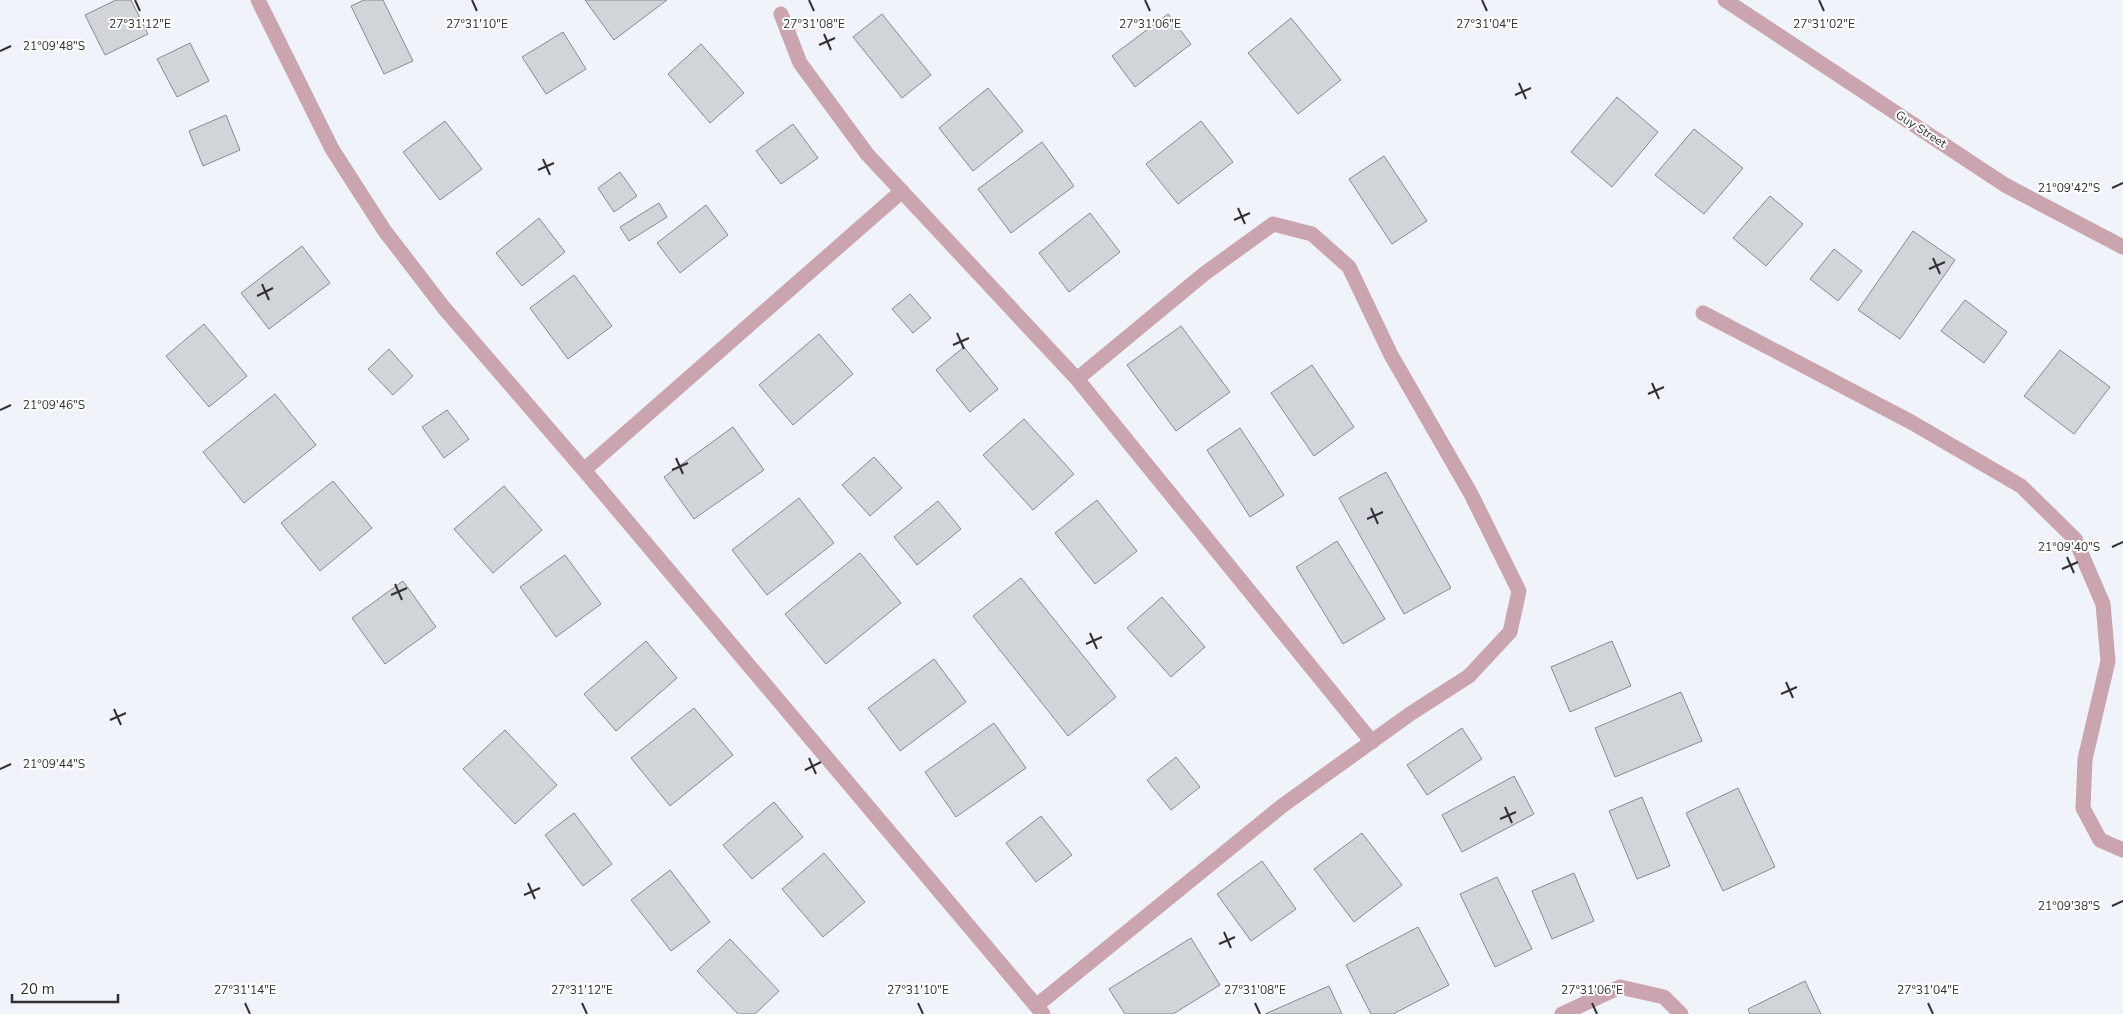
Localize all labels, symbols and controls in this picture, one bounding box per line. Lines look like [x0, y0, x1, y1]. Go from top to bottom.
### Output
text: 27°31'12"E [109, 16, 171, 32]
text: 27°31'10"E [446, 16, 508, 32]
text: 27°31'08"E [783, 16, 845, 32]
text: 27°31'06"E [1119, 16, 1181, 32]
text: 27°31'04"E [1456, 16, 1518, 32]
text: 27°31'02"E [1793, 16, 1855, 32]
text: 21°09'48"S [23, 38, 85, 54]
street label: Guy Street [1893, 107, 1950, 152]
text: 21°09'42"S [2038, 180, 2100, 196]
text: 21°09'46"S [23, 397, 85, 413]
text: 21°09'40"S [2038, 539, 2100, 555]
text: 21°09'44"S [23, 756, 85, 772]
text: 21°09'38"S [2038, 898, 2100, 914]
scale bar [12, 972, 119, 1004]
text: 20 m [20, 979, 55, 999]
text: 27°31'14"E [214, 982, 276, 998]
text: 27°31'12"E [551, 982, 613, 998]
text: 27°31'10"E [887, 982, 949, 998]
text: 27°31'08"E [1224, 982, 1286, 998]
text: 27°31'06"E [1561, 982, 1623, 998]
text: 27°31'04"E [1897, 982, 1959, 998]

